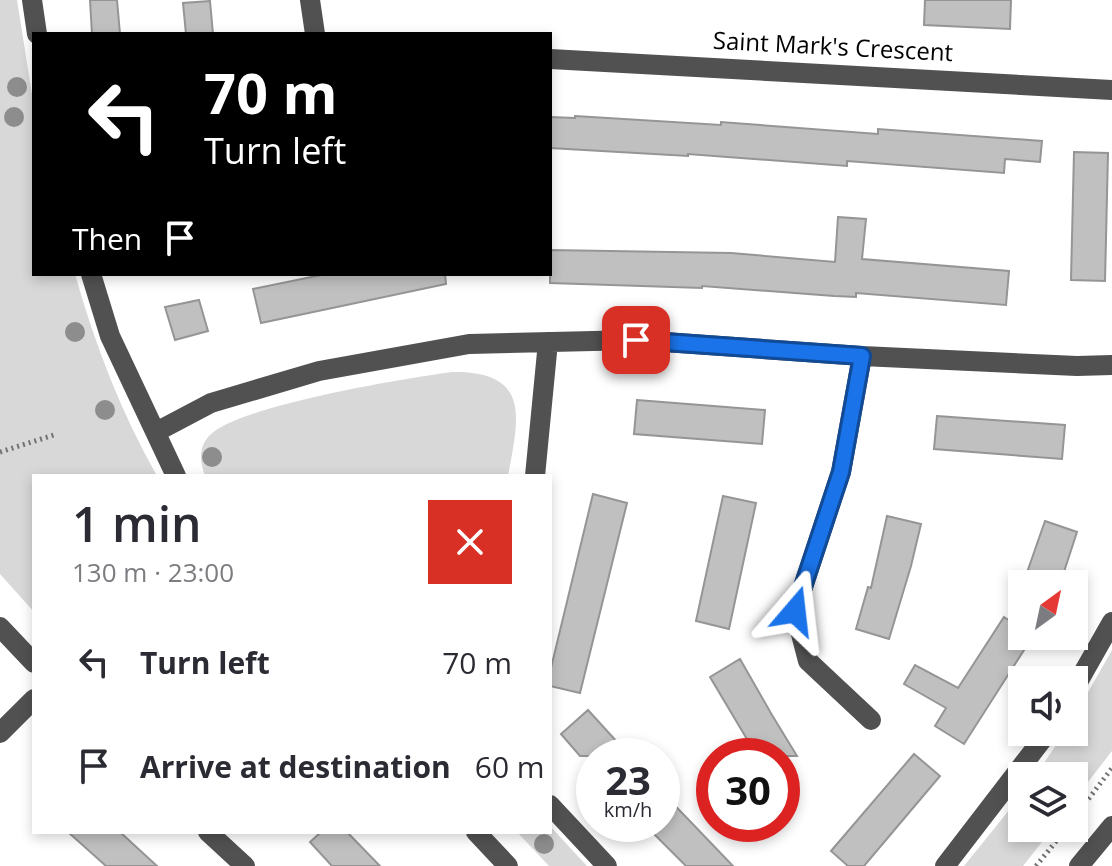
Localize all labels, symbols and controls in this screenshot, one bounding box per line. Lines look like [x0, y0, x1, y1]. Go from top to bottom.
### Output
street label: Saint Mark's Crescent [712, 23, 954, 68]
text: 70 m [204, 54, 338, 130]
icon: left [72, 64, 176, 168]
text: Turn left [204, 126, 346, 175]
icon: arrive [158, 216, 202, 260]
text: Then [72, 218, 142, 259]
pin [602, 306, 670, 374]
icon: arrive [614, 318, 658, 362]
text: 1 min [72, 491, 202, 556]
button: close [428, 500, 512, 584]
text: 130 m · 23:00 [72, 554, 234, 590]
position arrow [753, 569, 837, 653]
north arrow [1008, 570, 1088, 650]
map controls [1008, 570, 1088, 842]
icon: left [72, 640, 116, 684]
text: Turn left [140, 642, 270, 683]
text: 70 m [442, 642, 512, 683]
button: sound [1008, 666, 1088, 746]
speed limit sign: 30 [696, 738, 800, 842]
icon: arrive [72, 744, 116, 788]
text: Arrive at destination [140, 746, 451, 787]
text: 60 m [475, 746, 545, 787]
text: 23 [605, 752, 651, 807]
button: layers [1008, 762, 1088, 842]
text: km/h [604, 796, 652, 823]

